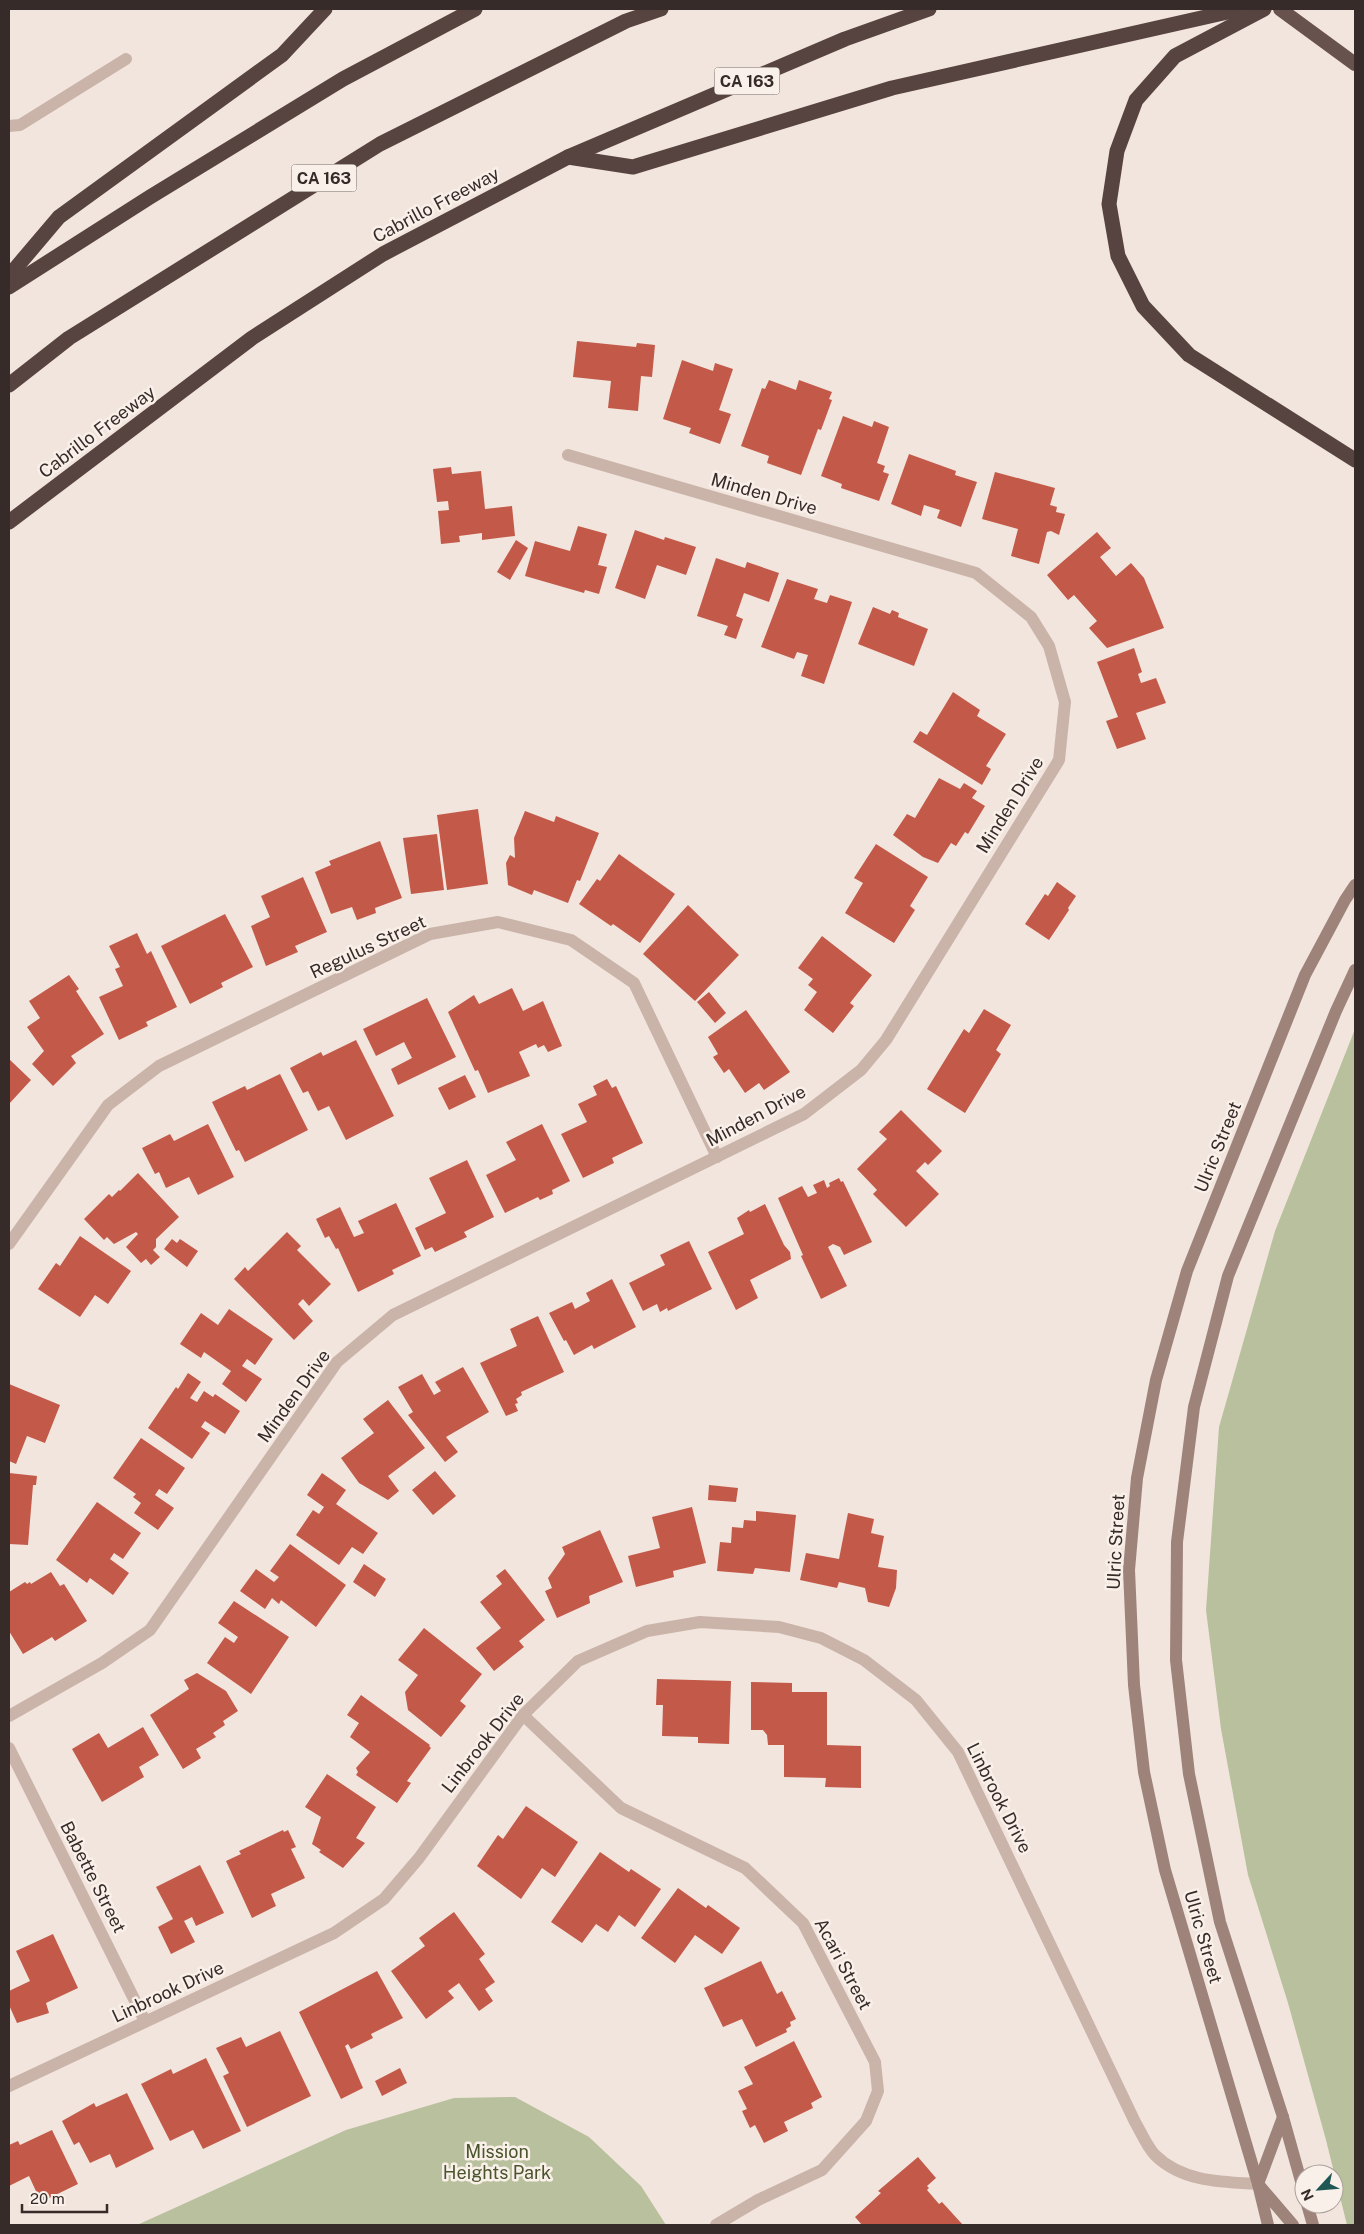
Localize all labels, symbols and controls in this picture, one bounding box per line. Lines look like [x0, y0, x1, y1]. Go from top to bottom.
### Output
road number: CA 163 [714, 68, 780, 94]
street label: Cabrillo Freeway [369, 162, 503, 247]
road number: CA 163 [292, 164, 356, 192]
street label: Cabrillo Freeway [34, 381, 159, 482]
street label: Minden Drive [709, 468, 820, 519]
street label: Minden Drive [972, 753, 1048, 857]
street label: Regulus Street [307, 911, 429, 983]
street label: Minden Drive [702, 1081, 809, 1151]
street label: Ulric Street [1190, 1098, 1245, 1195]
street label: Minden Drive [253, 1345, 334, 1446]
street label: Ulric Street [1103, 1493, 1129, 1591]
street label: Linbrook Drive [437, 1689, 528, 1797]
street label: Linbrook Drive [963, 1739, 1036, 1856]
street label: Babette Street [56, 1817, 131, 1936]
street label: Ulric Street [1180, 1888, 1227, 1986]
street label: Acari Street [811, 1914, 876, 2013]
street label: Linbrook Drive [109, 1956, 227, 2027]
park label: Mission Heights Park [443, 2141, 551, 2183]
north arrow [1294, 2164, 1344, 2214]
scale bar [22, 2182, 108, 2214]
text: N [1298, 2186, 1317, 2203]
text: 20 m [30, 2190, 65, 2207]

